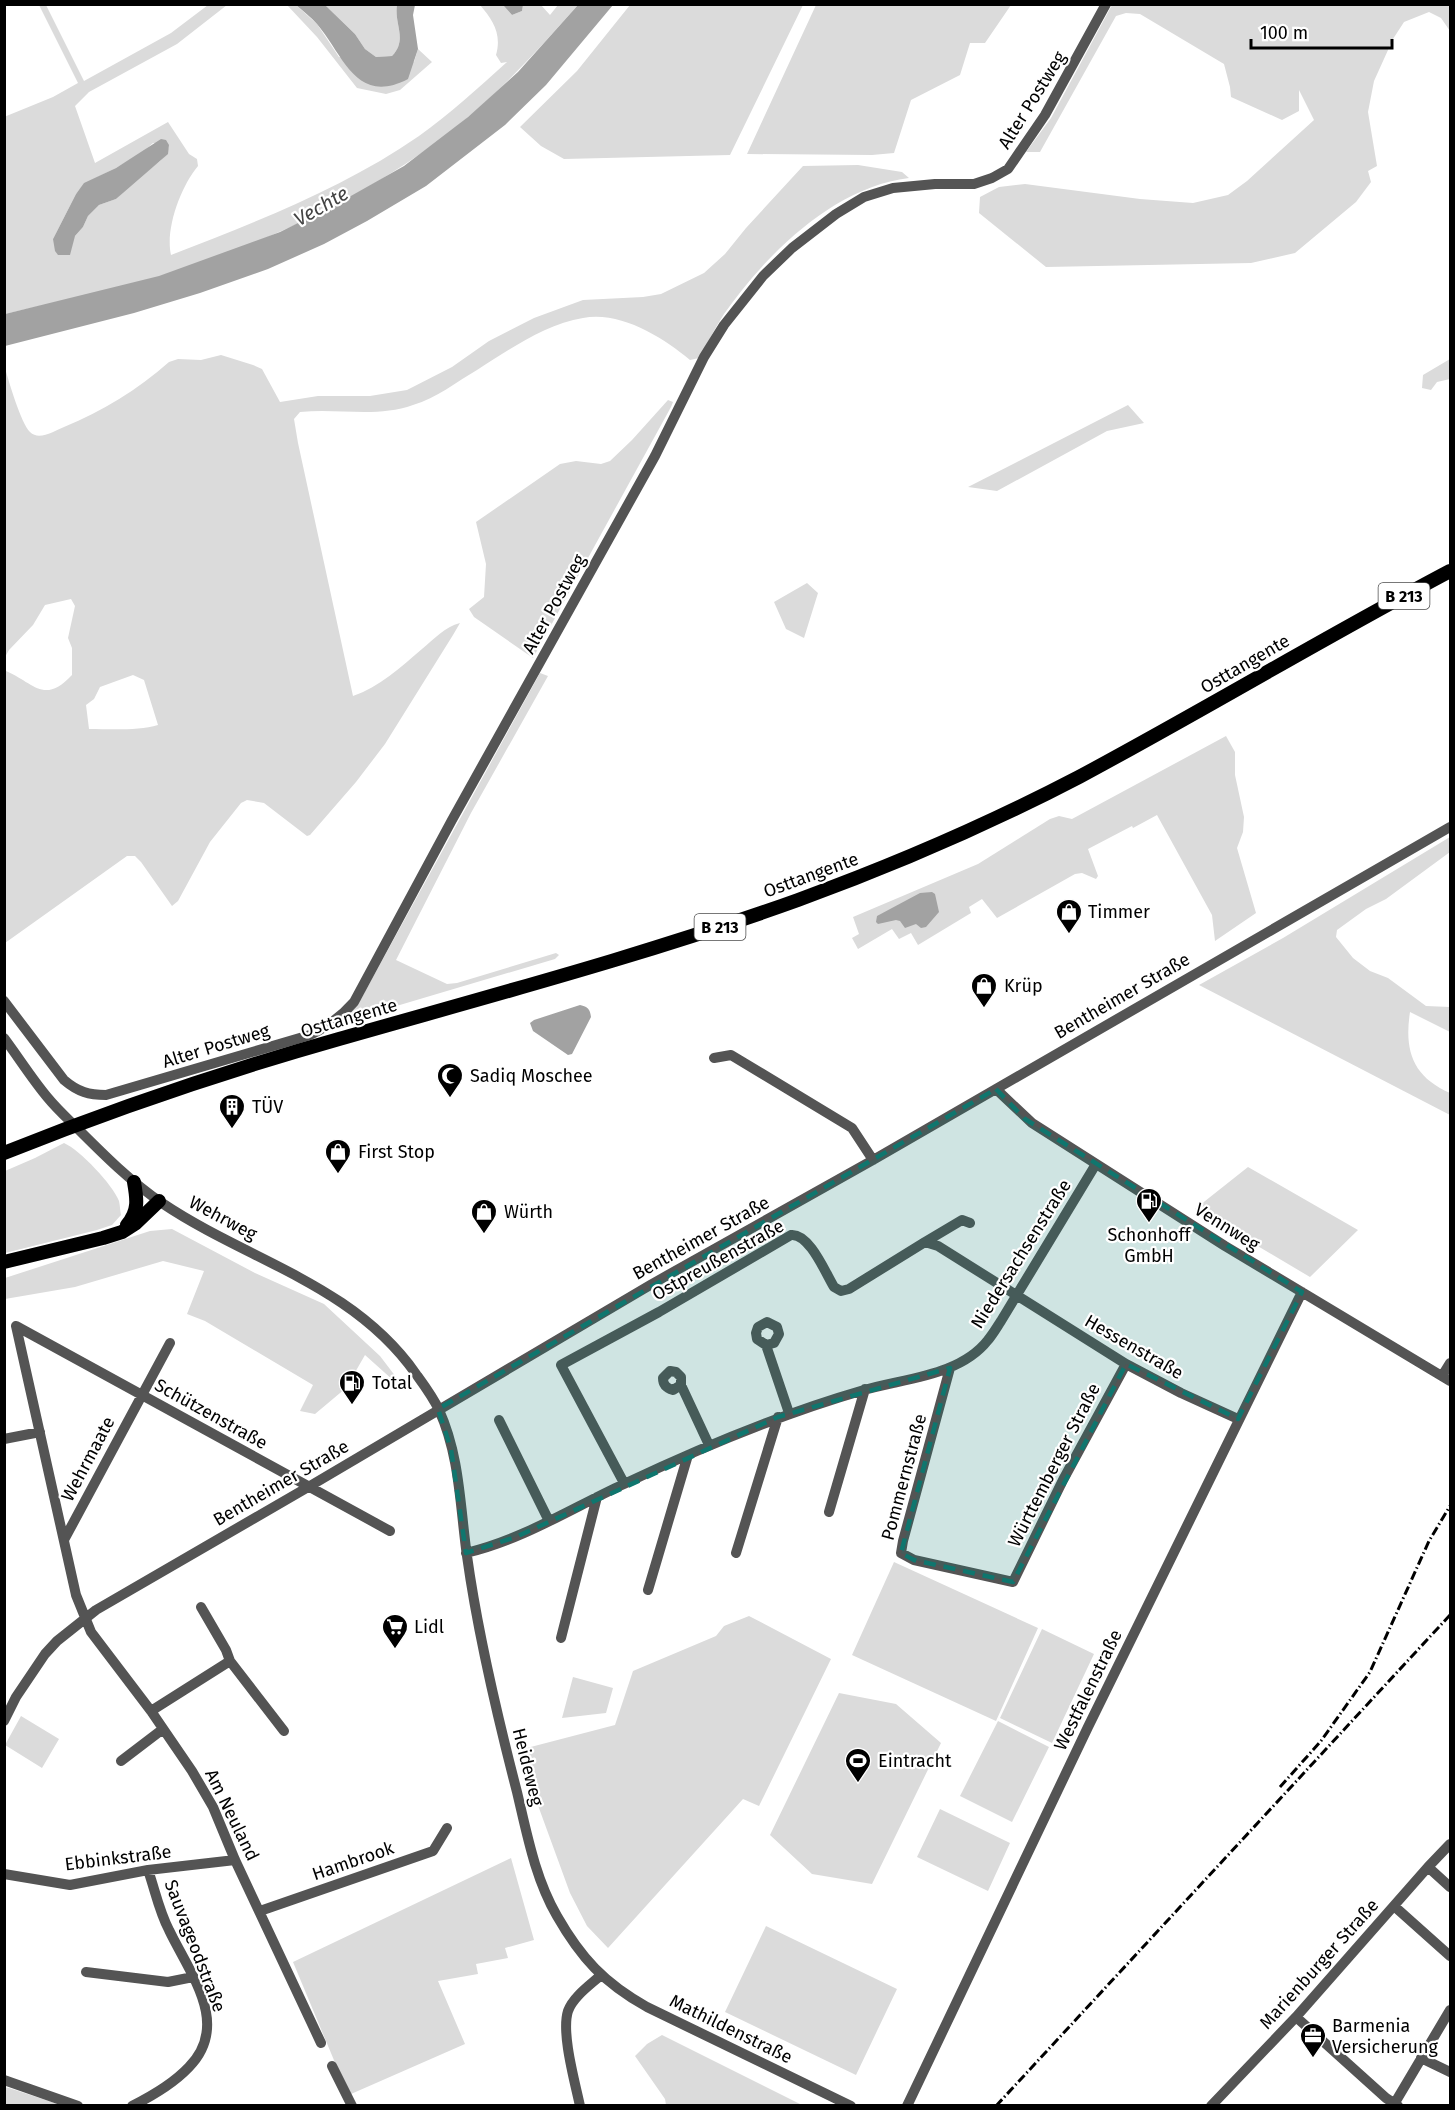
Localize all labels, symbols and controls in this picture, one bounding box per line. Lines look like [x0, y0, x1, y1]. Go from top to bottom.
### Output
scale bar [1251, 12, 1392, 50]
text: 100 m [1260, 22, 1308, 44]
street label: Alter Postweg [993, 47, 1071, 153]
water label: Vechte [290, 181, 352, 231]
street label: Alter Postweg [518, 550, 591, 658]
road number: B 213 [1378, 583, 1430, 609]
street label: Osttangente [1196, 630, 1294, 698]
street label: Osttangente [760, 848, 862, 902]
shop icon: Timmer [1054, 897, 1084, 935]
place label: Timmer [1088, 901, 1150, 923]
road number: B 213 [694, 914, 746, 940]
street label: Bentheimer Straße [1050, 948, 1194, 1044]
shop icon: Krüp [969, 971, 999, 1009]
place label: Krüp [1004, 975, 1043, 997]
street label: Osttangente [298, 994, 400, 1042]
street label: Alter Postweg [160, 1019, 273, 1073]
mosque icon: Sadiq Moschee [435, 1061, 465, 1099]
place label: Sadiq Moschee [470, 1065, 593, 1087]
building icon: TÜV [217, 1092, 247, 1130]
place label: TÜV [252, 1096, 283, 1118]
shop icon: First Stop [323, 1137, 353, 1175]
place label: First Stop [358, 1141, 435, 1163]
street label: Niedersachsenstraße [966, 1175, 1076, 1333]
fuel station icon: Schonhoff GmbH [1134, 1186, 1164, 1224]
street label: Wehrweg [185, 1191, 261, 1245]
street label: Bentheimer Straße [629, 1191, 773, 1285]
shop icon: Würth [469, 1197, 499, 1235]
street label: Vennweg [1190, 1198, 1264, 1256]
place label: Würth [504, 1201, 553, 1223]
street label: Ostpreußenstraße [648, 1215, 788, 1305]
place label: Schonhoff GmbH [1107, 1224, 1193, 1267]
street label: Hessenstraße [1081, 1310, 1187, 1384]
fuel station icon: Total [337, 1368, 367, 1406]
place label: Total [372, 1372, 412, 1394]
street label: Schützenstraße [151, 1374, 271, 1454]
street label: Württemberger Straße [1003, 1379, 1105, 1551]
street label: Pommernstraße [877, 1411, 931, 1543]
street label: Wehrmaate [56, 1413, 120, 1505]
street label: Bentheimer Straße [209, 1435, 353, 1531]
supermarket icon: Lidl [380, 1612, 410, 1650]
place label: Lidl [414, 1616, 444, 1638]
street label: Westfalenstraße [1049, 1626, 1127, 1754]
street label: Heideweg [508, 1726, 548, 1809]
sports icon: Eintracht [843, 1746, 873, 1784]
place label: Eintracht [878, 1750, 952, 1772]
street label: Am Neuland [200, 1766, 264, 1864]
street label: Hambrook [309, 1837, 397, 1885]
street label: Ebbinkstraße [63, 1841, 173, 1875]
street label: Sauvageodstraße [160, 1877, 230, 2015]
street label: Marienburger Straße [1255, 1894, 1383, 2034]
street label: Mathildenstraße [666, 1990, 796, 2068]
place label: Barmenia Versicherung [1332, 2015, 1438, 2058]
office icon: Barmenia Versicherung [1298, 2021, 1328, 2059]

